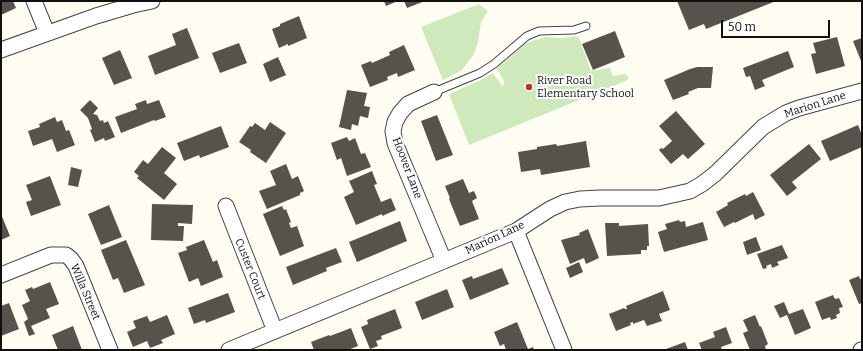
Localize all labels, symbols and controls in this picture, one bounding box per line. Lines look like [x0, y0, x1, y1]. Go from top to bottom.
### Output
scale bar [723, 12, 832, 38]
text: 50 m [728, 20, 756, 34]
place label: River Road Elementary School [537, 74, 634, 100]
marker: River Road Elementary School [524, 82, 534, 92]
street label: Marion Lane [783, 89, 847, 121]
street label: Hoover Lane [389, 135, 425, 201]
street label: Marion Lane [463, 218, 527, 258]
street label: Custer Court [232, 237, 268, 301]
street label: Willa Street [67, 262, 103, 322]

